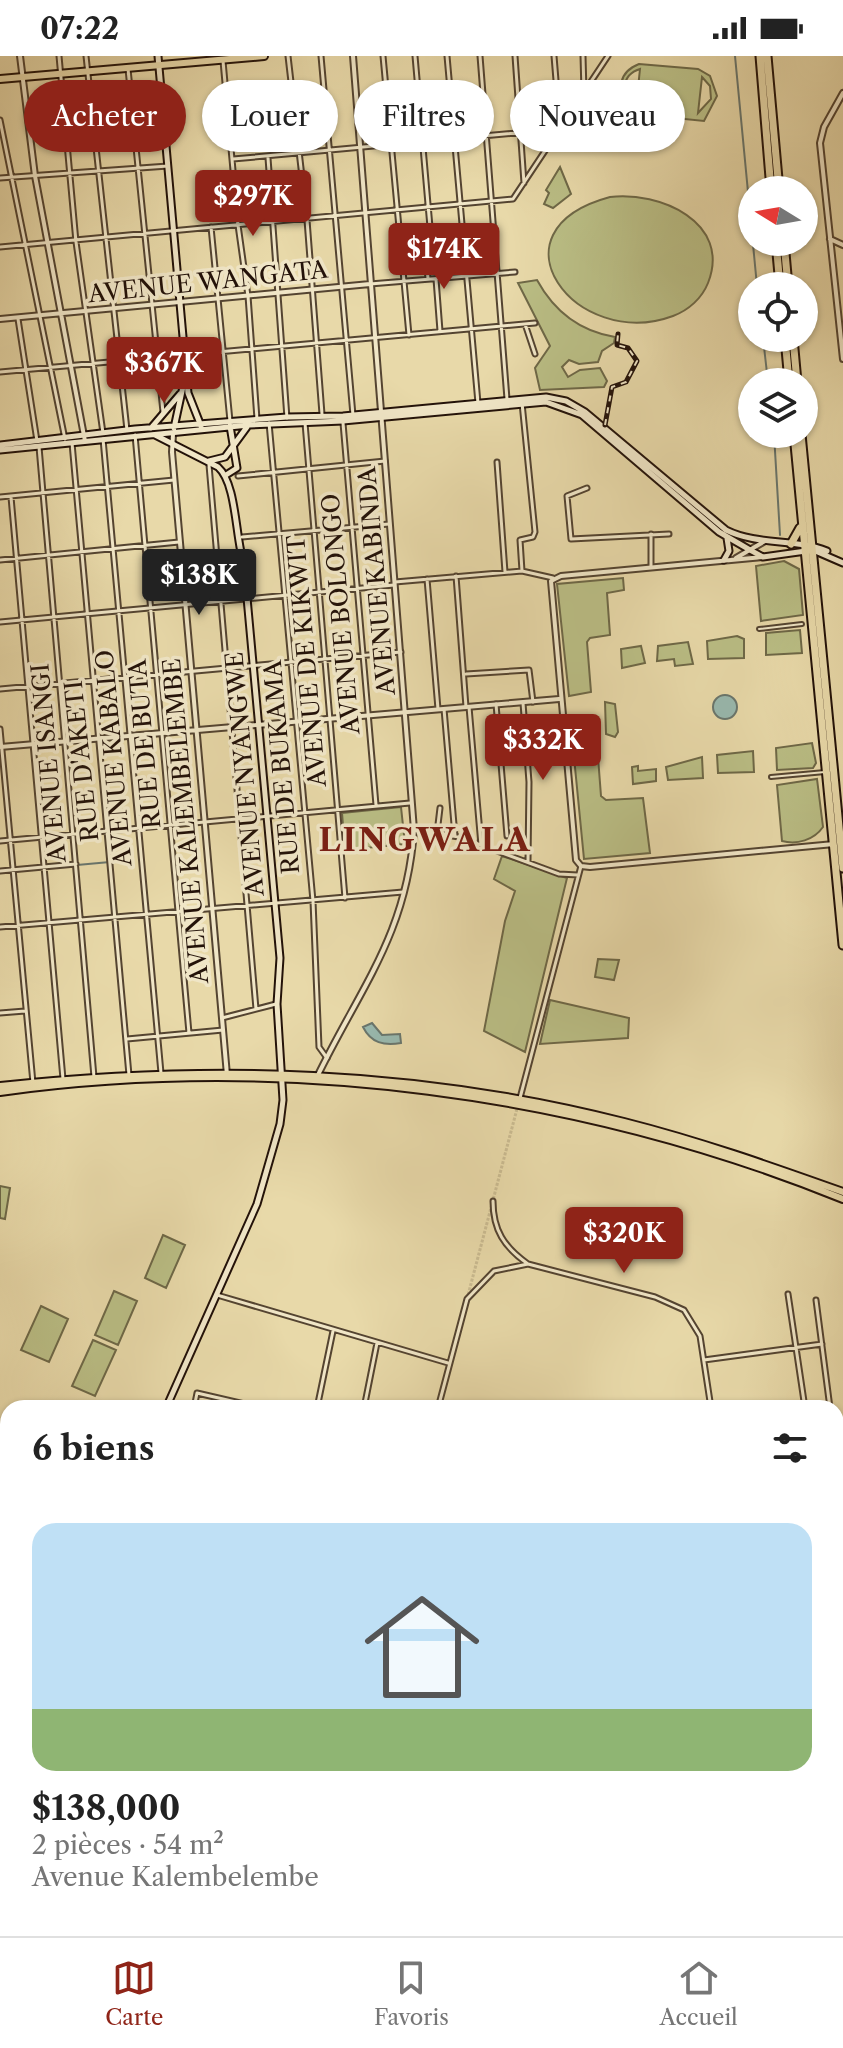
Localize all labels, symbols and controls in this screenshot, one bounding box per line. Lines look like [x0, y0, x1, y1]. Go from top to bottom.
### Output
text: 07:22 [40, 10, 119, 47]
chip: Acheter [24, 80, 186, 152]
chip: Louer [202, 80, 338, 152]
chip: Filtres [354, 80, 494, 152]
chip: Nouveau [510, 80, 685, 152]
pin: $297K [197, 170, 309, 238]
north arrow [738, 176, 818, 256]
map controls [738, 176, 818, 448]
text: $297K [213, 180, 293, 212]
pin: $174K [388, 223, 500, 291]
text: $174K [406, 233, 482, 265]
street label: AVENUE WANGATA [86, 254, 330, 309]
button: locate [738, 272, 818, 352]
pin: $367K [108, 337, 220, 405]
text: $367K [125, 347, 203, 379]
button: layers [738, 368, 818, 448]
street label: AVENUE KABINDA [352, 464, 401, 698]
street label: AVENUE BOLONGO [316, 492, 366, 737]
street label: AVENUE DE KIKWIT [281, 534, 332, 789]
pin: $138K [143, 549, 255, 617]
text: $138K [160, 559, 238, 591]
street label: AVENUE KABALO [90, 649, 137, 868]
street label: AVENUE NYANGWE [219, 651, 270, 899]
street label: RUE DE BUTA [123, 657, 166, 830]
street label: AVENUE KALEMBELEMBE [157, 657, 214, 986]
street label: RUE DE BUKAMA [258, 658, 305, 875]
street label: AVENUE ISANGI [25, 662, 72, 865]
street label: RUE D'AKETI [59, 679, 104, 843]
pin: $332K [487, 714, 599, 782]
text: $332K [503, 724, 583, 756]
district label: LINGWALA [318, 820, 532, 859]
pin: $320K [568, 1207, 680, 1275]
text: $320K [583, 1217, 665, 1249]
icon: filters [768, 1426, 812, 1470]
text: 6 biens [32, 1427, 155, 1469]
icon: home [350, 1575, 494, 1719]
text: $138,000 [32, 1787, 180, 1829]
text: 2 pièces · 54 m² [32, 1829, 224, 1861]
text: Avenue Kalembelembe [32, 1861, 319, 1893]
tab: Carte [105, 1956, 163, 2031]
tab: Favoris [374, 1956, 449, 2031]
tab: Accueil [659, 1956, 738, 2031]

